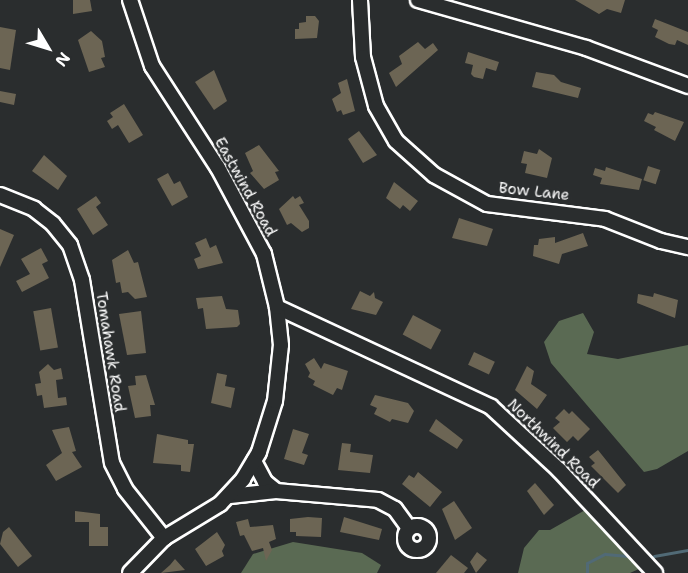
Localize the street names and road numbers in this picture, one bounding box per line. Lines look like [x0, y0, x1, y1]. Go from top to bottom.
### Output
street label: Eastwind Road [210, 134, 280, 240]
street label: Bow Lane [498, 179, 570, 205]
street label: Tomahawk Road [92, 291, 128, 413]
street label: Northwind Road [503, 396, 603, 492]

